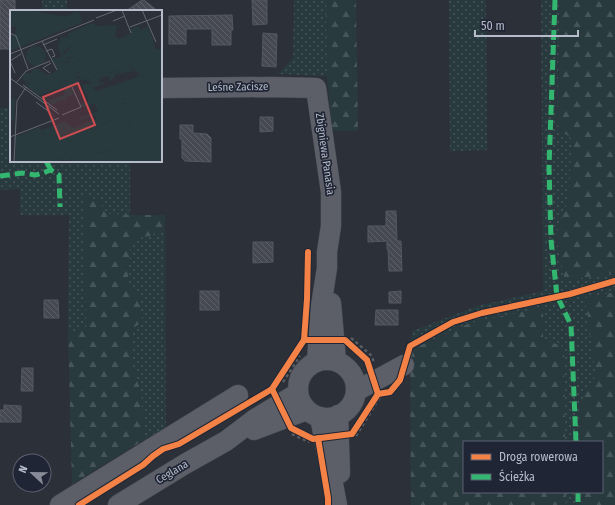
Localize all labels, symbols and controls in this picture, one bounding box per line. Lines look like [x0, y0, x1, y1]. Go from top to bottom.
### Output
inset map [10, 10, 162, 162]
scale bar [475, 12, 578, 38]
text: 50 m [481, 19, 505, 33]
street label: Leśne Zacisze [207, 80, 269, 94]
street label: Zbigniewa Panasia [313, 112, 337, 196]
legend [463, 441, 603, 493]
text: Droga rowerowa [499, 450, 578, 464]
north arrow [12, 453, 52, 493]
street label: Ceglana [153, 457, 191, 487]
text: N [16, 464, 30, 475]
text: Ścieżka [499, 469, 535, 484]

